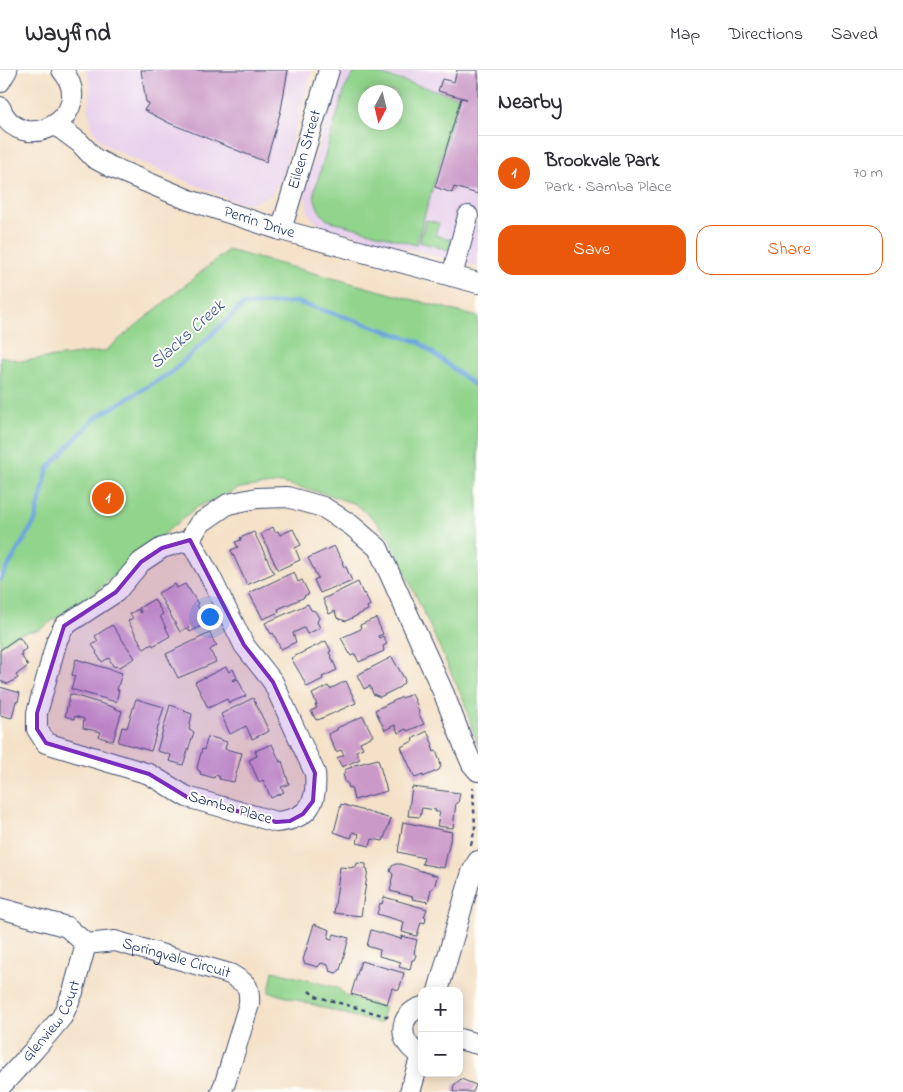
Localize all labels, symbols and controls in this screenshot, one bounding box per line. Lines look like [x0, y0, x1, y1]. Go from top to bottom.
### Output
text: Wayfind [25, 17, 111, 52]
text: Map [670, 22, 700, 48]
text: Directions [728, 22, 803, 48]
text: Saved [831, 22, 878, 48]
north arrow [358, 85, 403, 130]
text: Nearby [498, 88, 562, 118]
street label: Eileen Street [282, 106, 329, 192]
text: Brookvale Park [545, 148, 660, 175]
text: 1 [511, 161, 517, 185]
text: 70 m [853, 161, 883, 185]
text: Park · Samba Place [545, 175, 672, 199]
street label: Perrin Drive [220, 200, 298, 245]
button: Save [498, 225, 686, 275]
button: Share [696, 225, 883, 275]
water label: Slacks Creek [145, 293, 232, 376]
pin: 1 [92, 479, 124, 517]
your location [197, 604, 223, 630]
street label: Samba Place [185, 785, 276, 832]
street label: Springvale Circuit [119, 932, 234, 986]
street label: Glenview Court [17, 977, 88, 1068]
map controls [418, 987, 463, 1077]
button: + [418, 987, 463, 1032]
button: − [418, 1032, 463, 1077]

